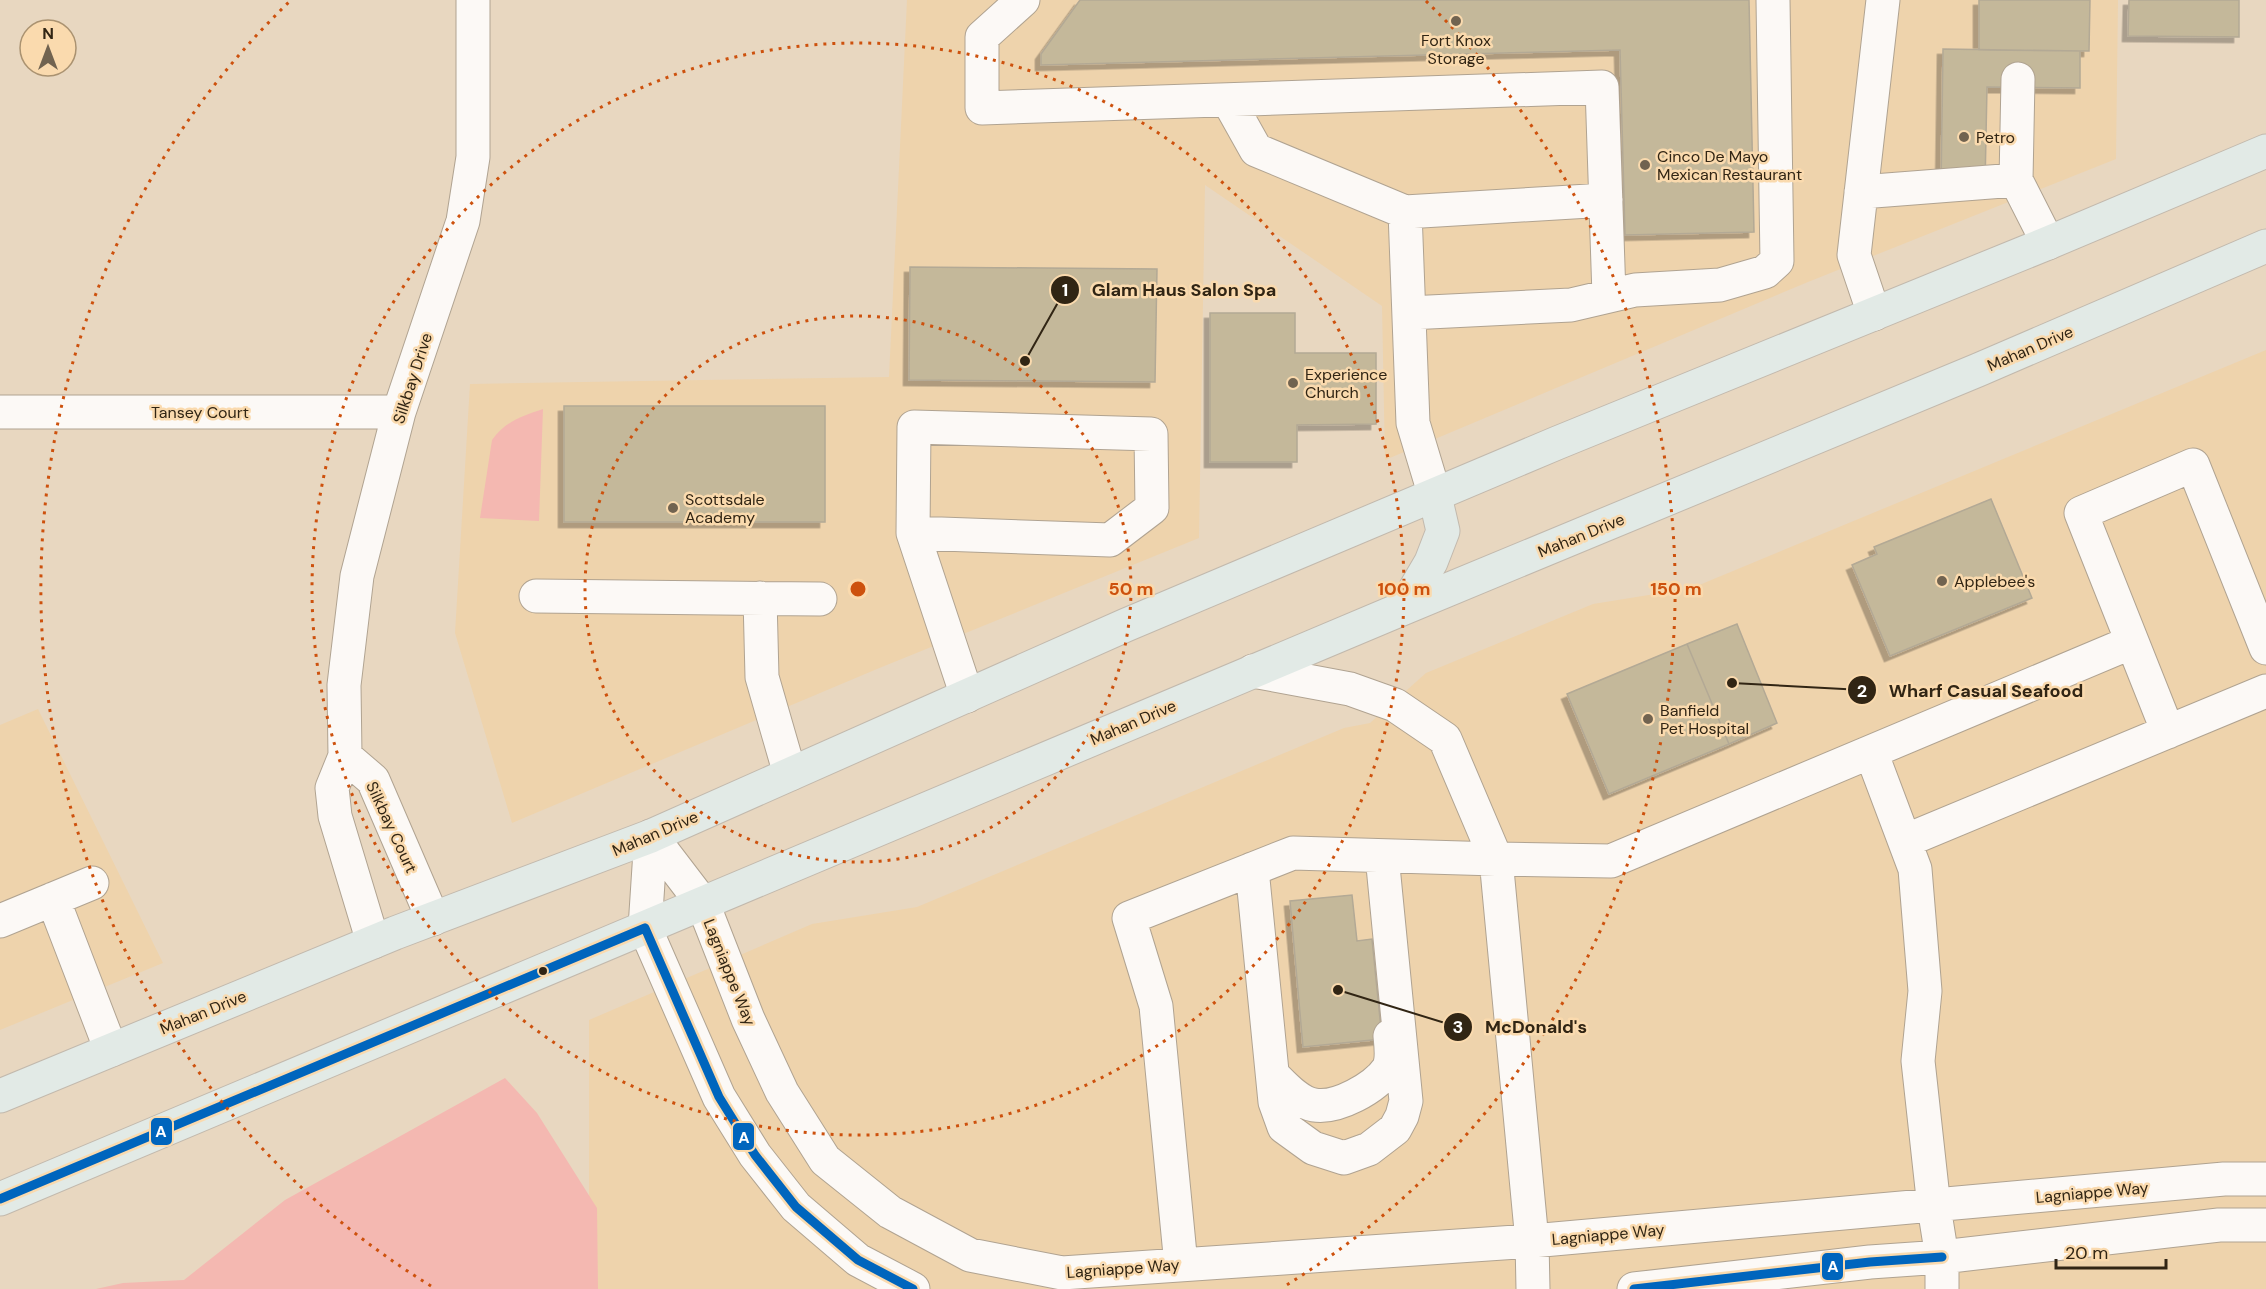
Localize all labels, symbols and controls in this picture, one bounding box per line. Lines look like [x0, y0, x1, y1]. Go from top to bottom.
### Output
marker: Fort Knox Storage [1449, 14, 1463, 28]
north arrow [18, 18, 78, 78]
text: N [42, 23, 54, 44]
place label: Fort Knox Storage [1421, 30, 1491, 69]
place label: Petro [1976, 127, 2015, 148]
marker: Petro [1957, 130, 1971, 144]
place label: Cinco De Mayo Mexican Restaurant [1657, 146, 1802, 185]
marker: Cinco De Mayo Mexican Restaurant [1638, 158, 1652, 172]
callout: Glam Haus Salon Spa [1050, 272, 1288, 308]
text: 1 [1062, 278, 1068, 302]
text: Glam Haus Salon Spa [1092, 278, 1276, 302]
street label: Mahan Drive [1984, 321, 2076, 376]
street label: Silkbay Drive [388, 330, 437, 426]
place label: Experience Church [1305, 364, 1387, 403]
marker: Experience Church [1286, 376, 1300, 390]
street label: Tansey Court [151, 402, 249, 423]
place label: Scottsdale Academy [685, 489, 765, 528]
marker: Scottsdale Academy [666, 501, 680, 515]
street label: Mahan Drive [1535, 509, 1627, 562]
place label: Applebee's [1954, 571, 2035, 592]
marker: Applebee's [1935, 574, 1949, 588]
text: 50 m [1108, 577, 1154, 601]
text: 100 m [1377, 577, 1431, 601]
text: 150 m [1650, 577, 1702, 601]
centre of rings [848, 579, 868, 599]
callout: Wharf Casual Seafood [1847, 672, 2096, 708]
text: 2 [1857, 679, 1867, 703]
text: Wharf Casual Seafood [1889, 679, 2083, 703]
street label: Mahan Drive [1087, 695, 1179, 750]
place label: Banfield Pet Hospital [1660, 700, 1749, 739]
marker: Banfield Pet Hospital [1641, 712, 1655, 726]
street label: Silkbay Court [361, 778, 422, 876]
street label: Mahan Drive [609, 806, 701, 861]
street label: Lagniappe Way [699, 916, 761, 1029]
unlabelled marker [537, 965, 549, 977]
street label: Mahan Drive [157, 986, 249, 1039]
callout: McDonald's [1443, 1009, 1599, 1045]
text: 3 [1453, 1015, 1463, 1039]
text: McDonald's [1485, 1015, 1587, 1039]
line badge: A [150, 1117, 173, 1146]
text: A [155, 1121, 167, 1142]
line badge: A [732, 1122, 755, 1151]
text: A [738, 1127, 750, 1148]
street label: Lagniappe Way [2035, 1177, 2149, 1208]
street label: Lagniappe Way [1551, 1219, 1665, 1250]
scale bar [2056, 1232, 2166, 1270]
text: 20 m [2065, 1241, 2108, 1265]
line badge: A [1821, 1252, 1844, 1281]
street label: Lagniappe Way [1066, 1254, 1180, 1283]
text: A [1827, 1256, 1839, 1277]

